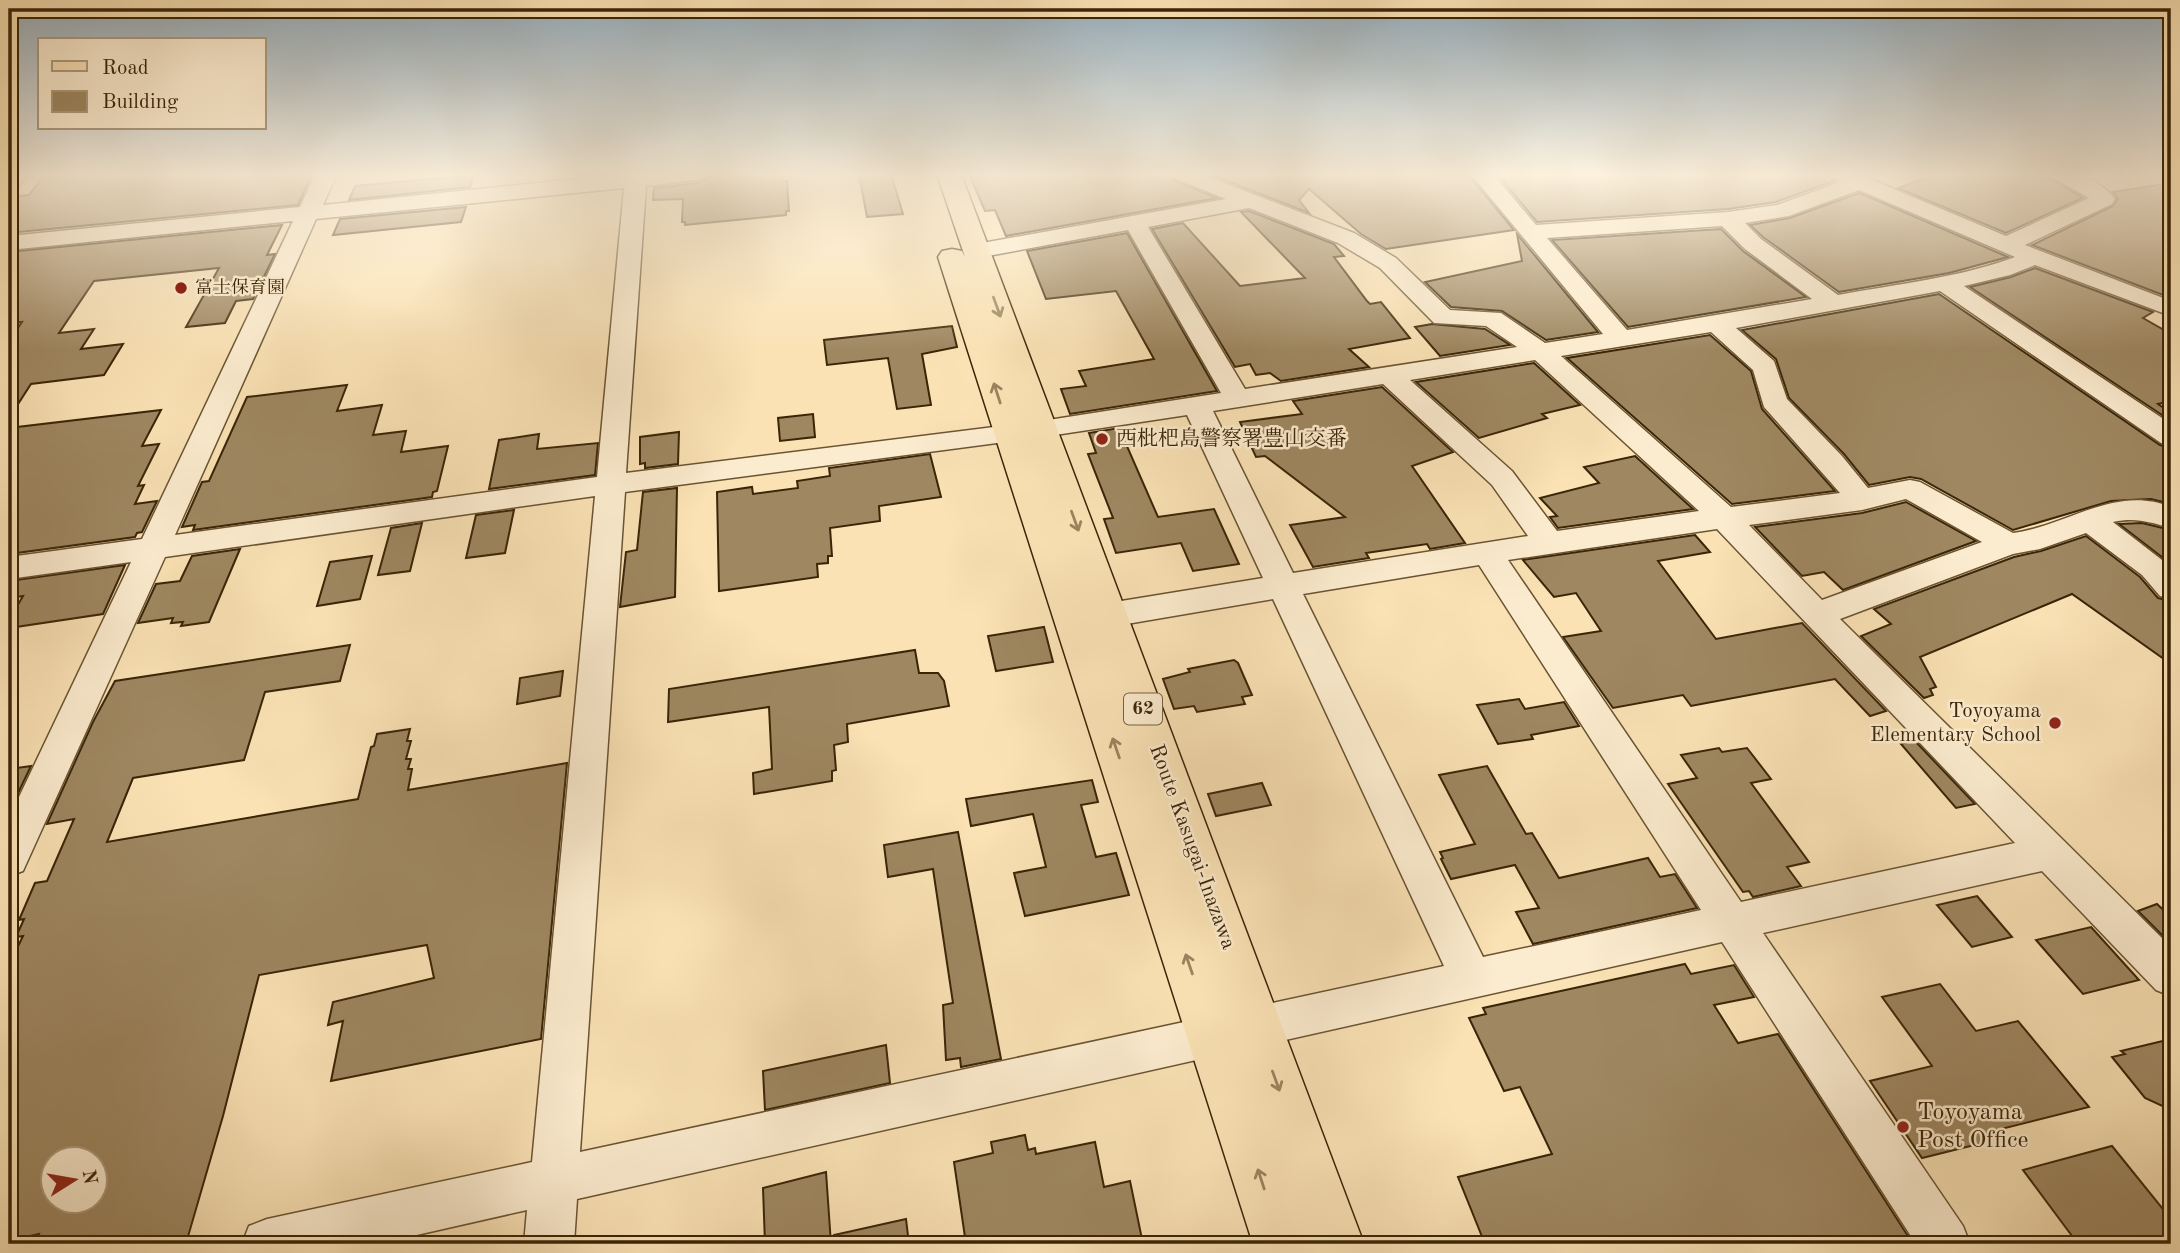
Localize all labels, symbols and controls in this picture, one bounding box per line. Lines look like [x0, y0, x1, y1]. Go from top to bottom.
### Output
legend [38, 38, 266, 130]
text: Road [102, 58, 149, 79]
text: Building [102, 92, 179, 113]
place label: 富士保育園 [195, 277, 285, 297]
marker: 富士保育園 [173, 280, 189, 296]
one-way arrow [992, 296, 1005, 318]
one-way arrow [989, 382, 1002, 404]
place label: 西枇杷島警察署豊山交番 [1116, 427, 1347, 450]
marker: 西枇杷島警察署豊山交番 [1094, 431, 1110, 447]
one-way arrow [1070, 510, 1082, 532]
road number: 62 [1124, 694, 1162, 724]
place label: Toyoyama Elementary School [1870, 701, 2041, 746]
marker: Toyoyama Elementary School [2047, 715, 2063, 731]
one-way arrow [1109, 737, 1122, 759]
street label: Route Kasugai-Inazawa [1145, 742, 1239, 952]
one-way arrow [1182, 953, 1194, 975]
one-way arrow [1270, 1070, 1283, 1092]
place label: Toyoyama Post Office [1917, 1101, 2028, 1153]
marker: Toyoyama Post Office [1895, 1119, 1911, 1135]
north arrow [38, 1144, 108, 1214]
text: N [78, 1168, 99, 1187]
one-way arrow [1253, 1169, 1266, 1191]

